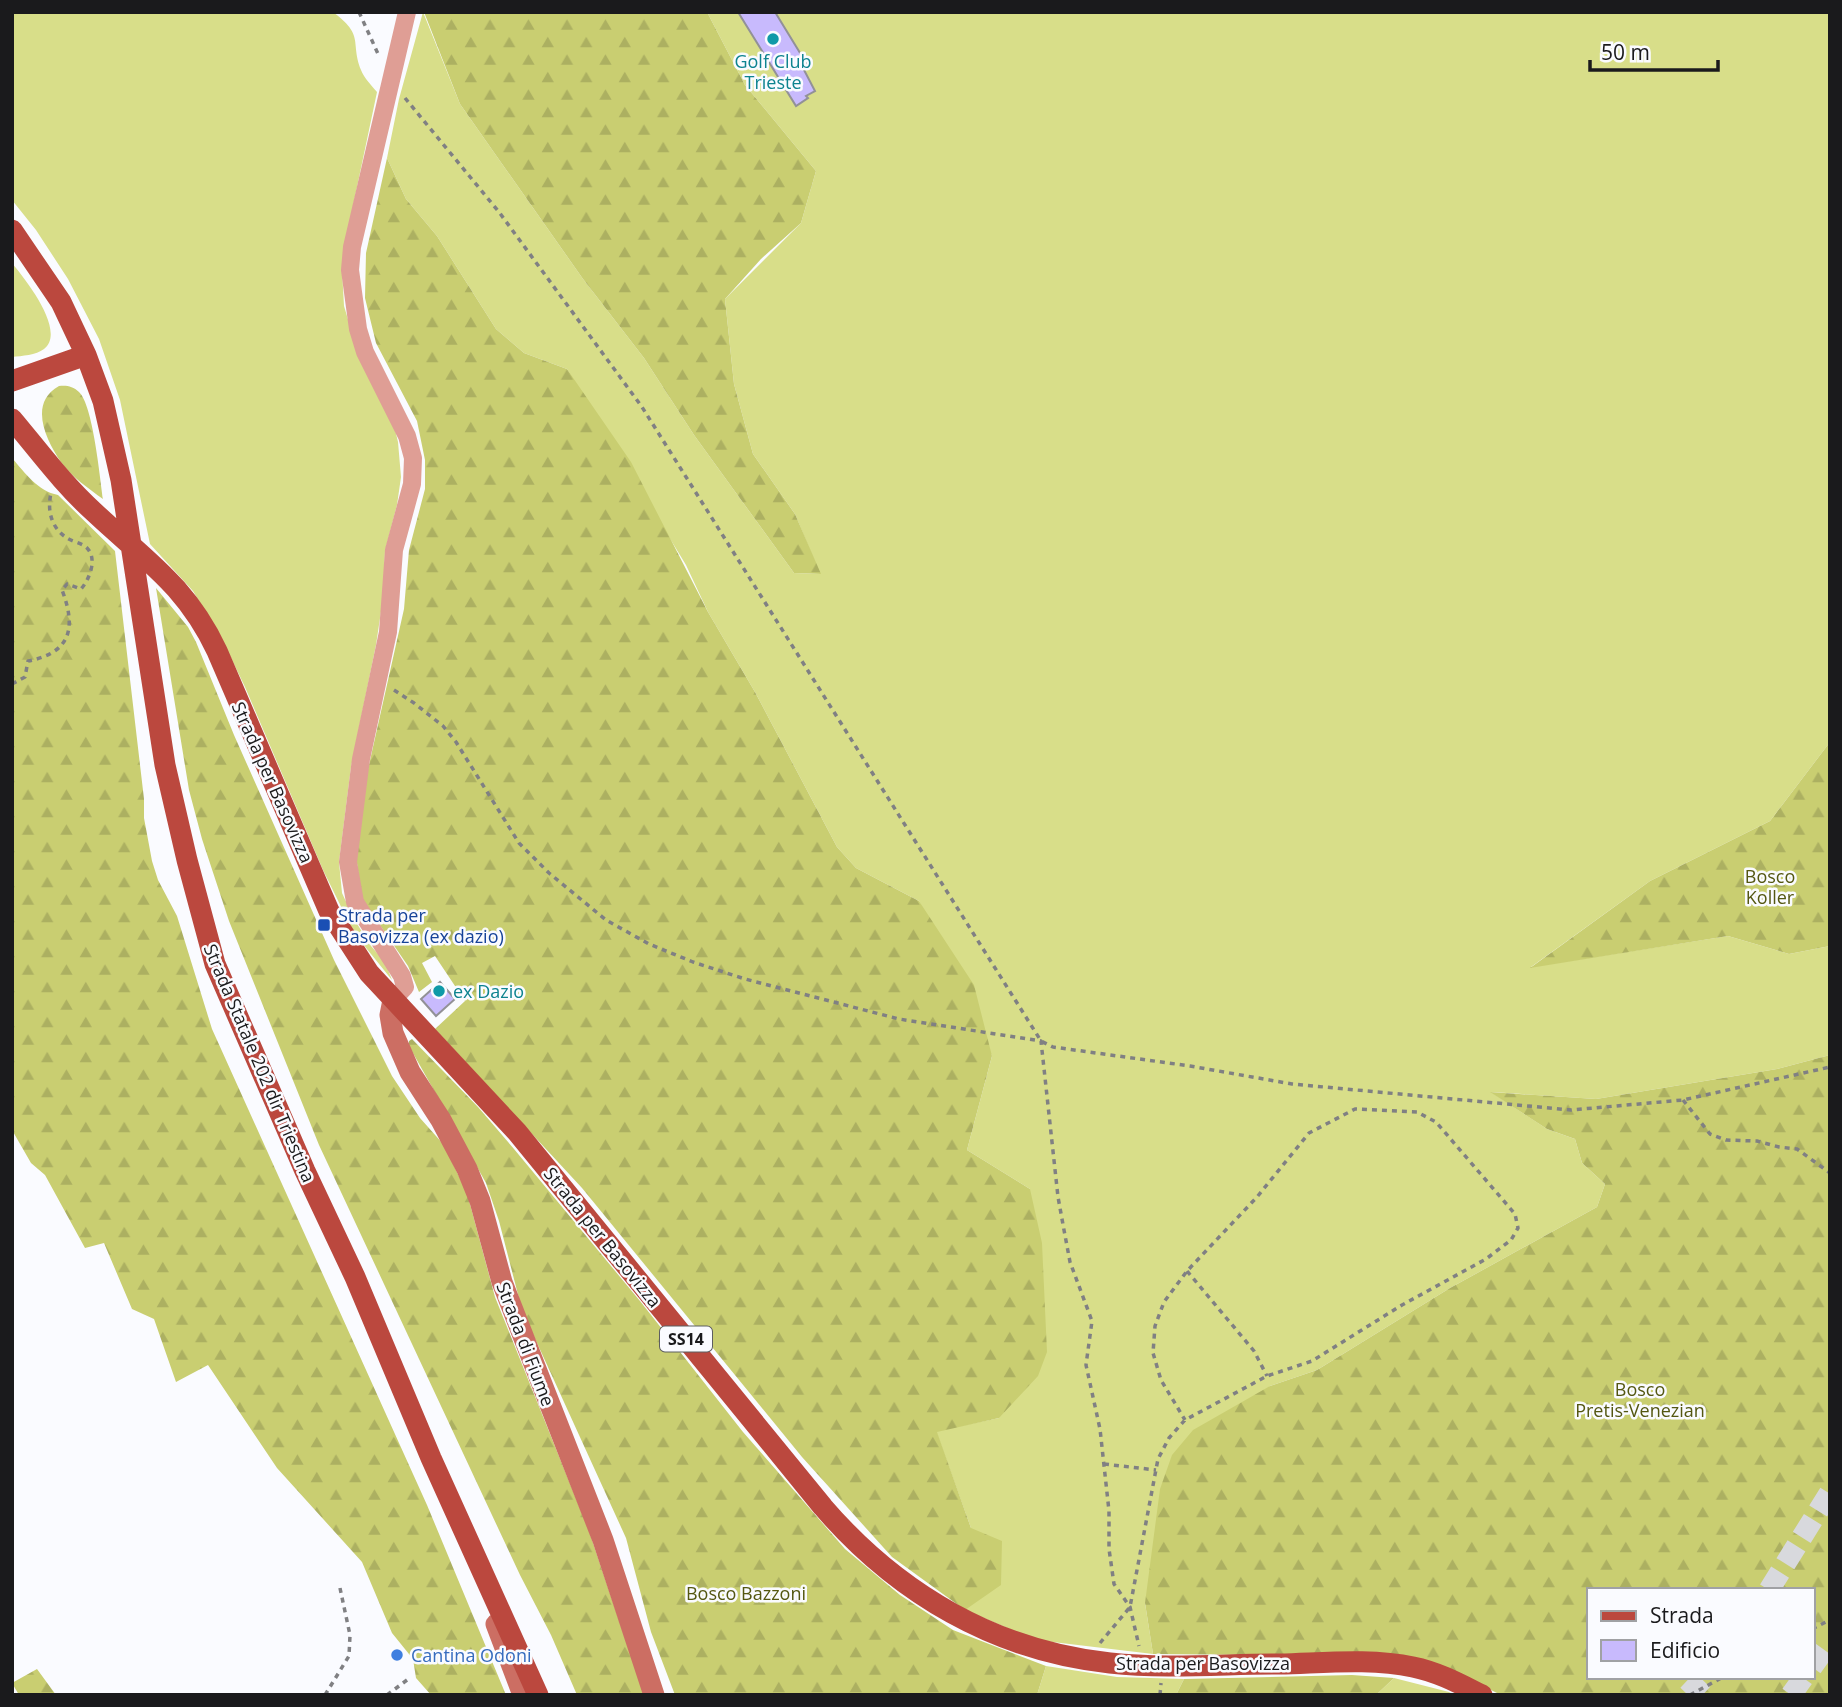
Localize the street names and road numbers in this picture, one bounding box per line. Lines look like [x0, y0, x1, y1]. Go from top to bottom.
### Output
street label: Strada per Basovizza [227, 698, 319, 866]
street label: Strada Statale 202 dir Triestina [199, 940, 321, 1186]
street label: Strada per Basovizza [539, 1162, 667, 1312]
street label: Strada di Fiume [491, 1278, 561, 1410]
road number: SS14 [660, 1326, 712, 1352]
street label: Strada per Basovizza [1116, 1651, 1290, 1675]

